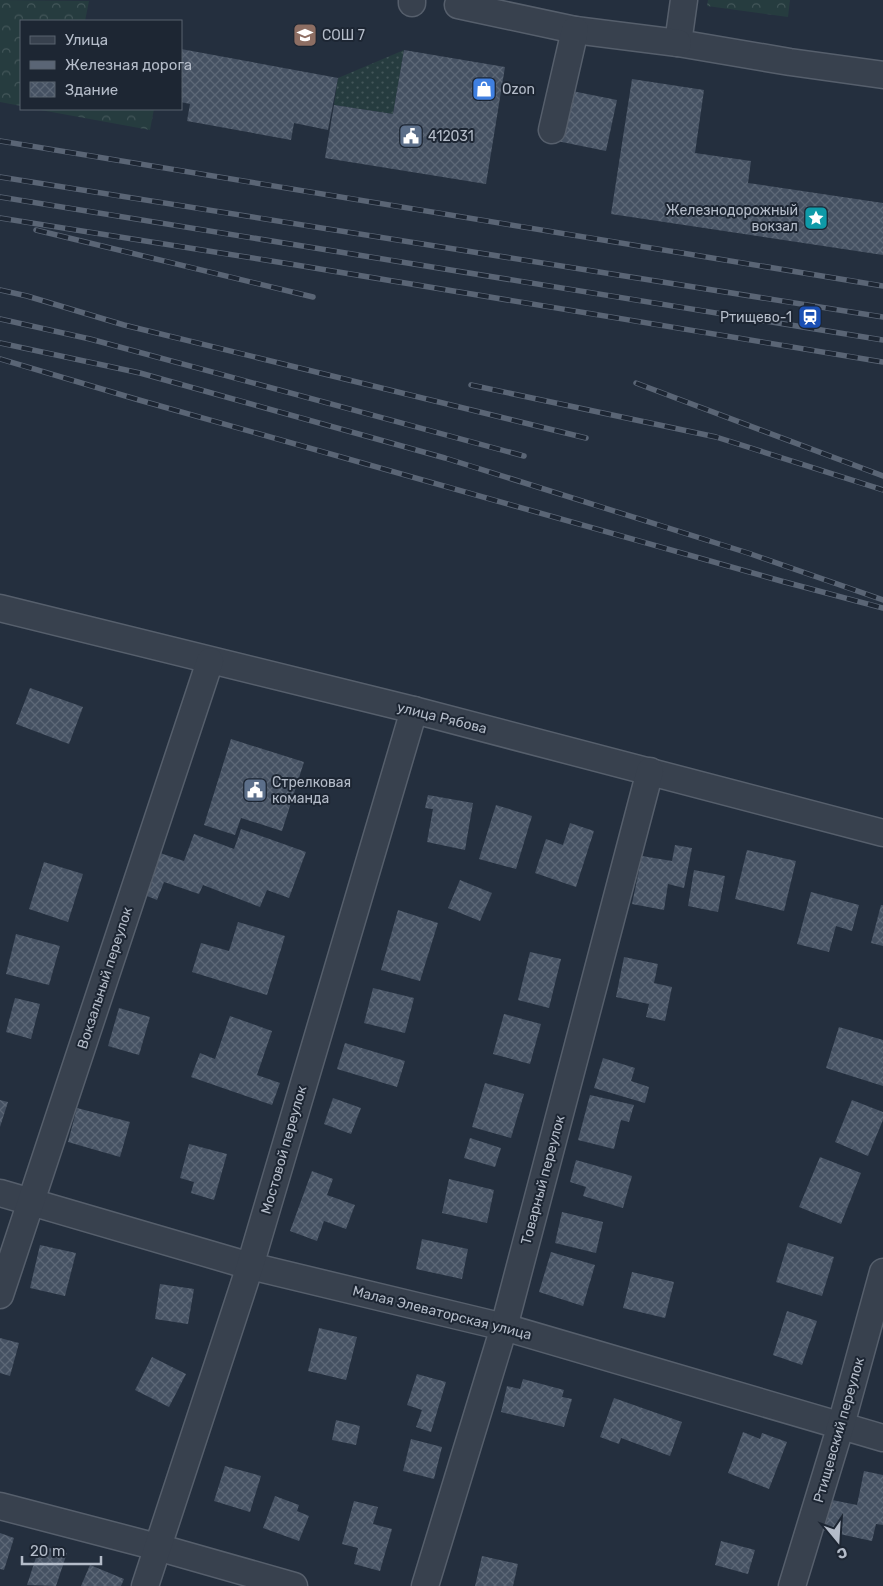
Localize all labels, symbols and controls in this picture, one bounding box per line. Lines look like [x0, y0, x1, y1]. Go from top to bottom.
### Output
legend [20, 20, 182, 110]
school or university icon: СОШ 7 [292, 22, 318, 48]
place label: СОШ 7 [322, 27, 365, 44]
text: Улица [65, 31, 108, 49]
text: Железная дорога [65, 56, 192, 74]
shop icon: Ozon [471, 76, 497, 102]
text: Здание [65, 81, 118, 99]
place label: Ozon [502, 81, 535, 98]
public building icon: 412031 [398, 123, 424, 149]
place label: 412031 [428, 128, 474, 145]
place label: Железнодорожный вокзал [666, 202, 798, 235]
place icon: Железнодорожный вокзал [803, 205, 829, 231]
station icon: Ртищево-1 [797, 304, 823, 330]
place label: Ртищево-1 [720, 309, 792, 326]
street label: улица Рябова [395, 699, 489, 737]
place label: Стрелковая команда [272, 774, 351, 807]
public building icon: Стрелковая команда [242, 777, 268, 803]
street label: Вокзальный переулок [74, 904, 136, 1051]
street label: Мостовой переулок [258, 1083, 311, 1216]
street label: Товарный переулок [518, 1113, 569, 1247]
street label: Малая Элеваторская улица [351, 1283, 533, 1343]
street label: Ртищевский переулок [810, 1355, 868, 1505]
north arrow [813, 1516, 863, 1566]
scale bar [22, 1534, 101, 1566]
text: 20 m [30, 1542, 65, 1560]
text: С [834, 1543, 849, 1563]

